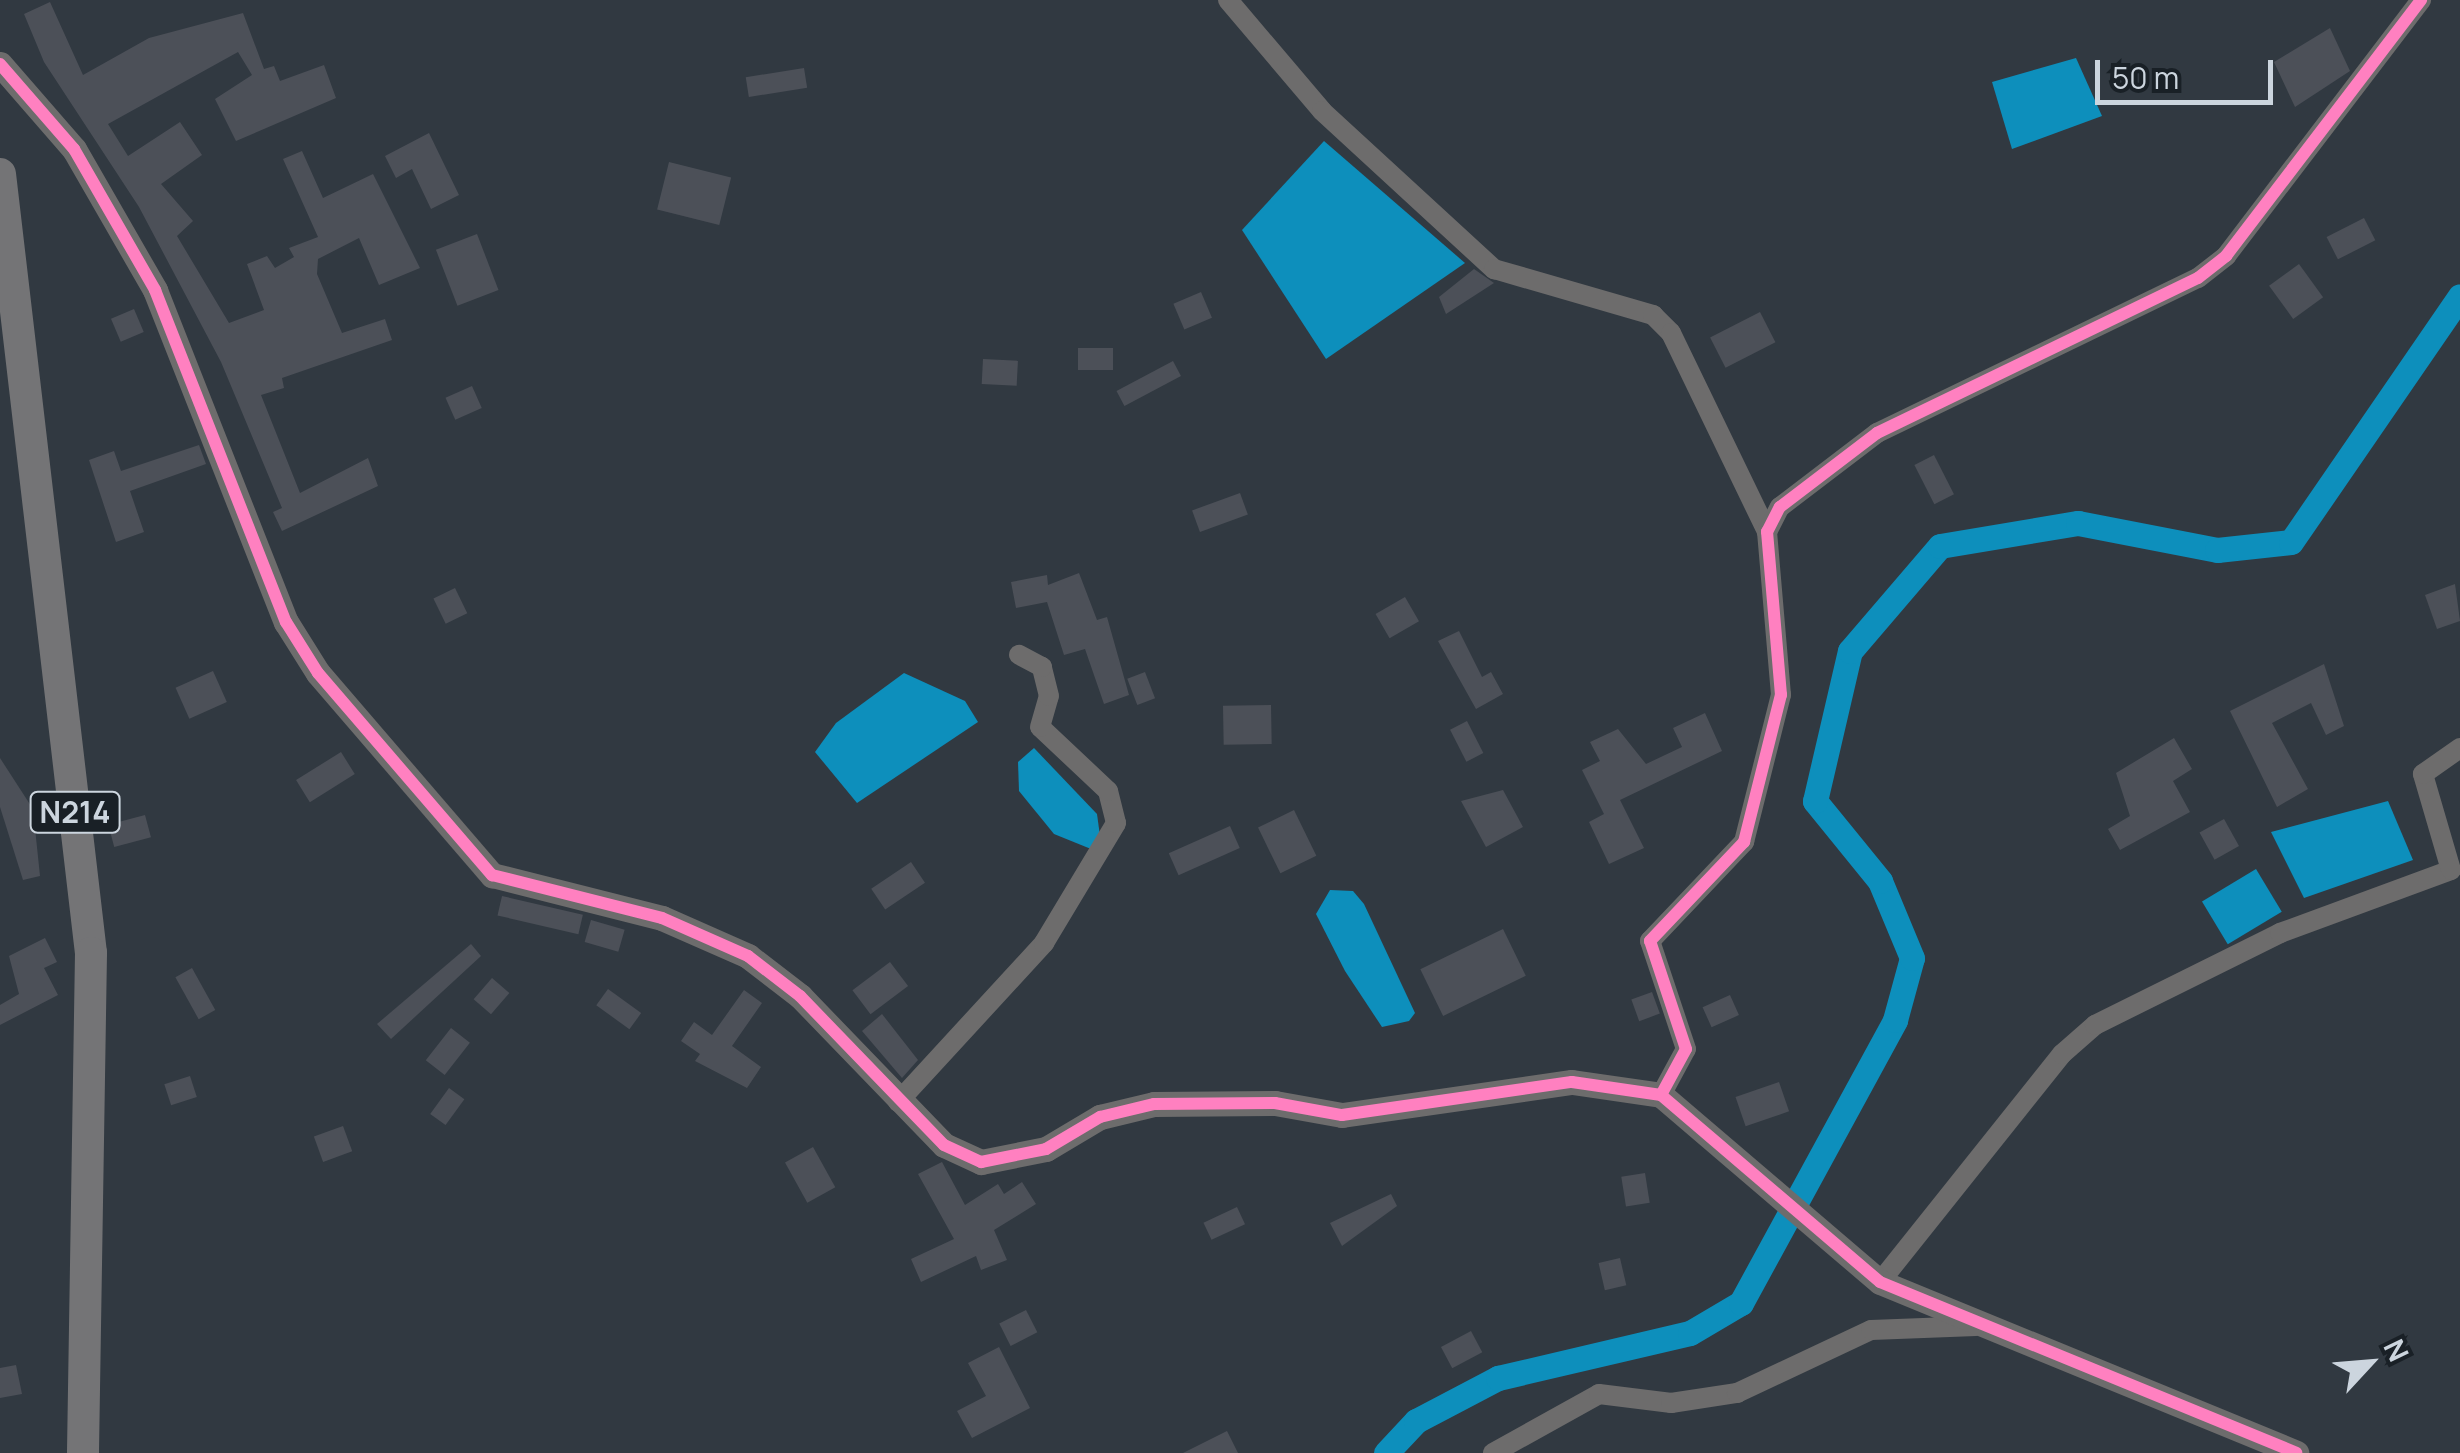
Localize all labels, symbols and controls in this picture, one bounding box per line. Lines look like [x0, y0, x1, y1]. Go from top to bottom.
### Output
scale bar [2100, 40, 2278, 102]
text: 50 m [2112, 57, 2179, 98]
road number: N214 [28, 787, 122, 837]
north arrow [2320, 1313, 2420, 1413]
text: N [2375, 1332, 2418, 1367]

